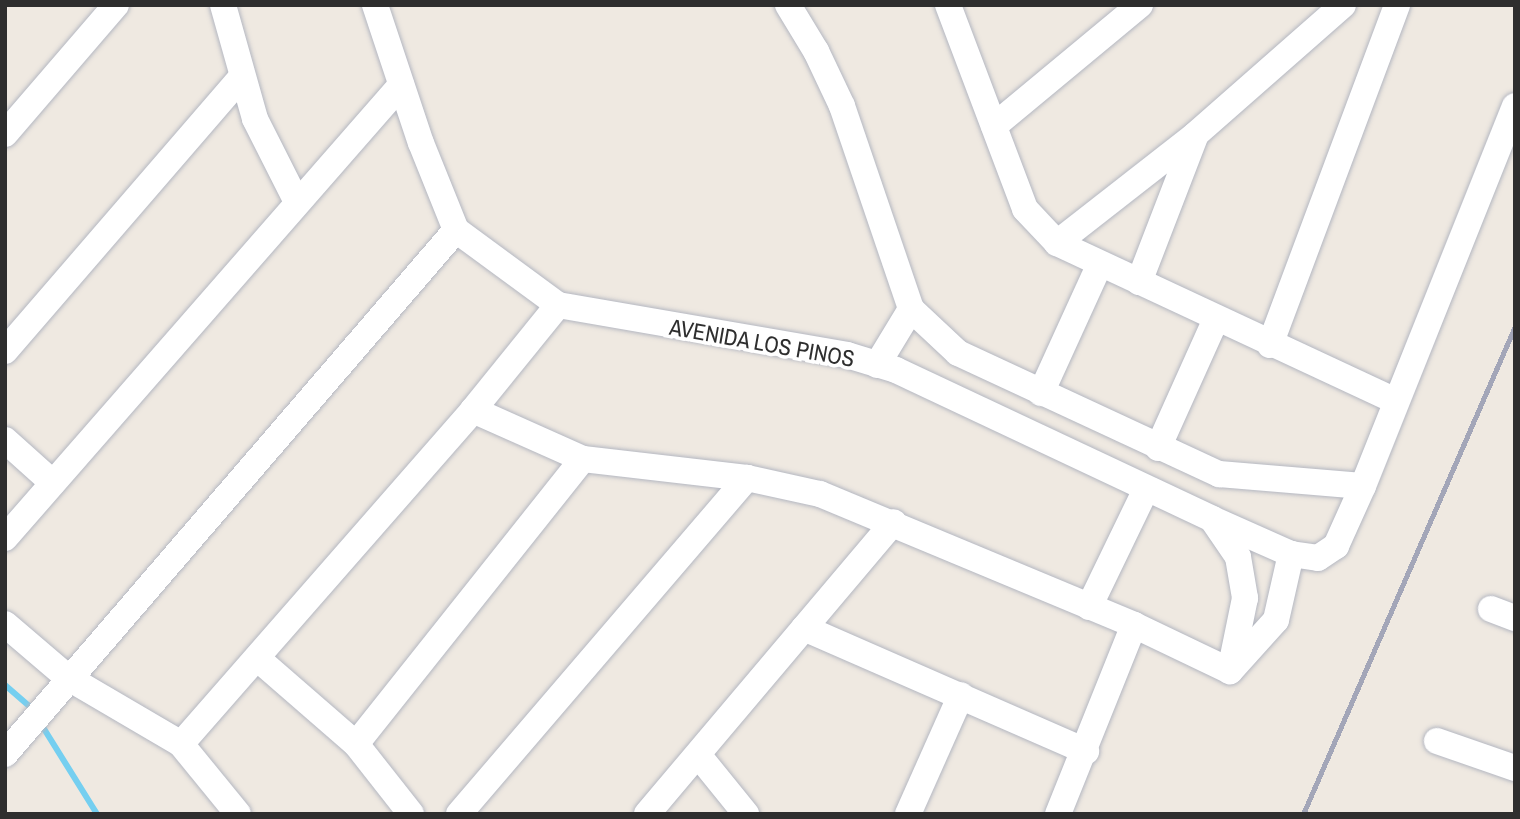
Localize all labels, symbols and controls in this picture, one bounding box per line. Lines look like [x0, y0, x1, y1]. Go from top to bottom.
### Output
street label: AVENIDA LOS PINOS [667, 313, 857, 373]

